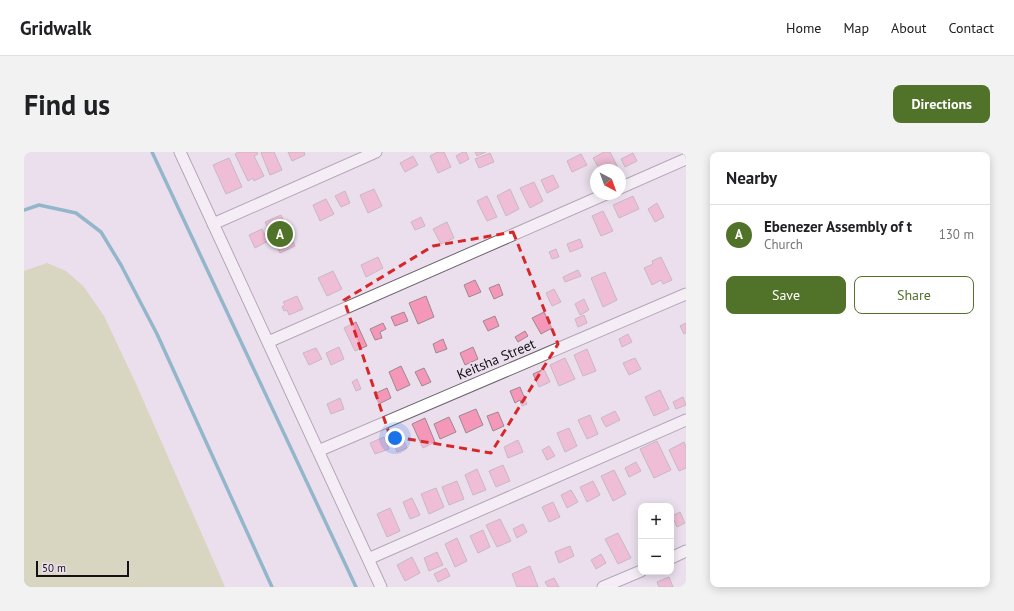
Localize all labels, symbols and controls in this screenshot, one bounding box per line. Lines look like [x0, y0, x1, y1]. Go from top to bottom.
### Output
text: Gridwalk [20, 16, 92, 40]
text: Home [786, 19, 821, 37]
text: Map [843, 19, 869, 37]
text: About [891, 19, 927, 37]
text: Contact [949, 19, 994, 37]
button: Directions [893, 85, 990, 123]
text: Find us [24, 86, 110, 123]
north arrow [590, 164, 626, 200]
text: Nearby [726, 167, 777, 189]
text: Ebenezer Assembly of t [764, 217, 912, 236]
pin: A [267, 219, 293, 249]
text: A [735, 226, 743, 243]
text: 130 m [939, 226, 974, 243]
text: Church [764, 236, 803, 253]
button: Save [726, 276, 846, 314]
button: Share [854, 276, 974, 314]
street label: Keitsha Street [454, 334, 538, 384]
your location [385, 428, 405, 448]
map controls [638, 503, 674, 575]
button: + [638, 503, 674, 539]
button: − [638, 539, 674, 575]
scale bar [36, 559, 129, 578]
text: 50 m [42, 561, 66, 575]

